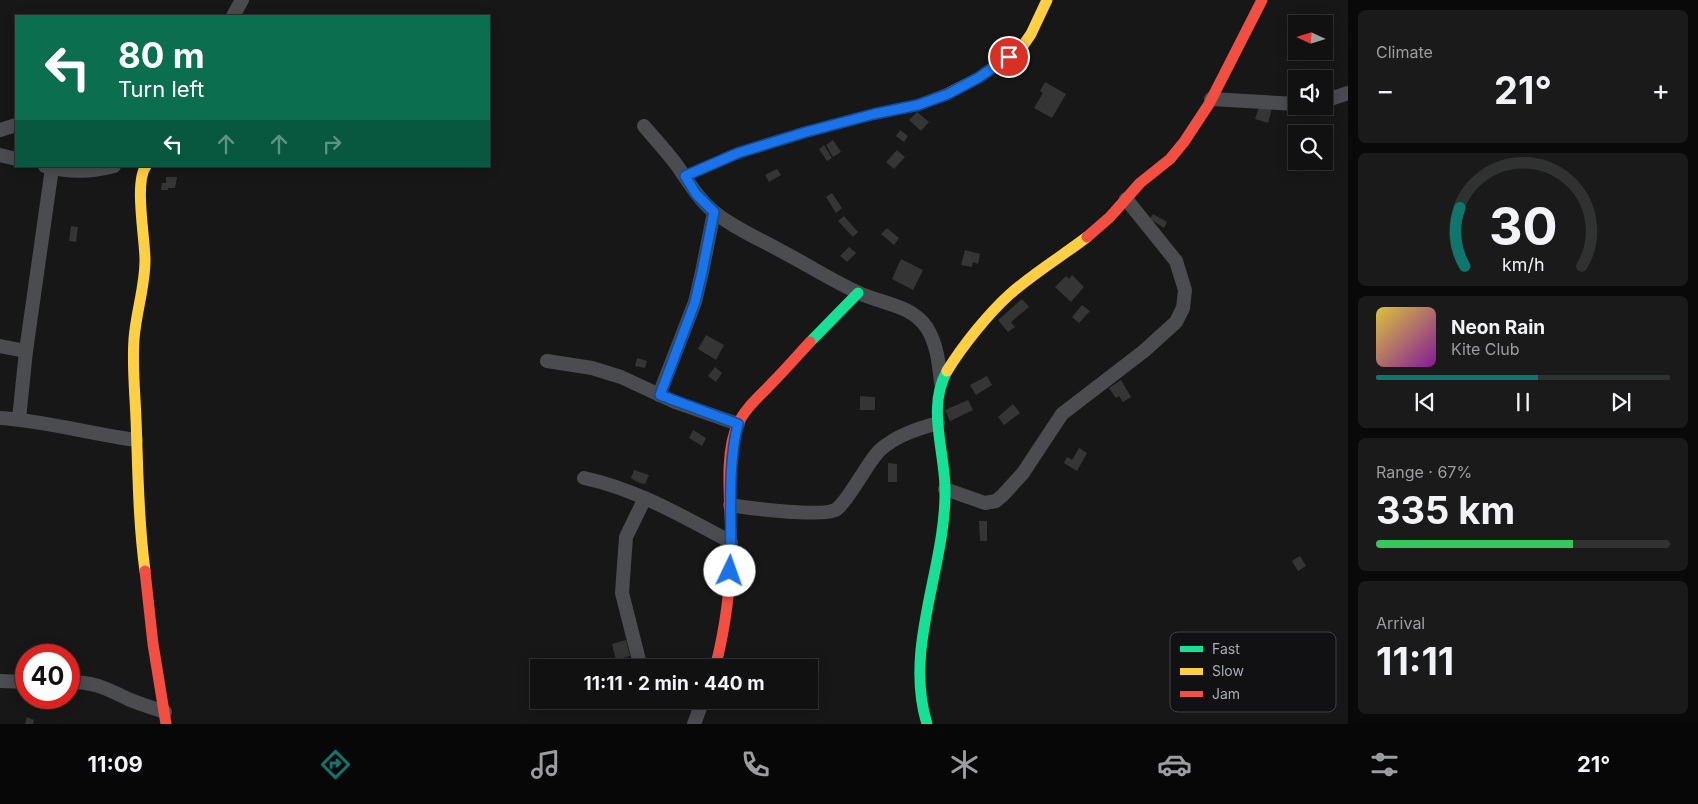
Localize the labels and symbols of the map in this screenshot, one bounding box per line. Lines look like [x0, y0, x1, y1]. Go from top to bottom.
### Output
north arrow [1288, 15, 1332, 60]
pin [988, 36, 1030, 78]
position arrow [703, 544, 755, 596]
legend [1170, 632, 1336, 712]
text: Fast [1212, 640, 1240, 657]
speed limit sign: 40 [15, 644, 80, 709]
text: Slow [1212, 662, 1244, 679]
text: Jam [1212, 685, 1240, 702]

